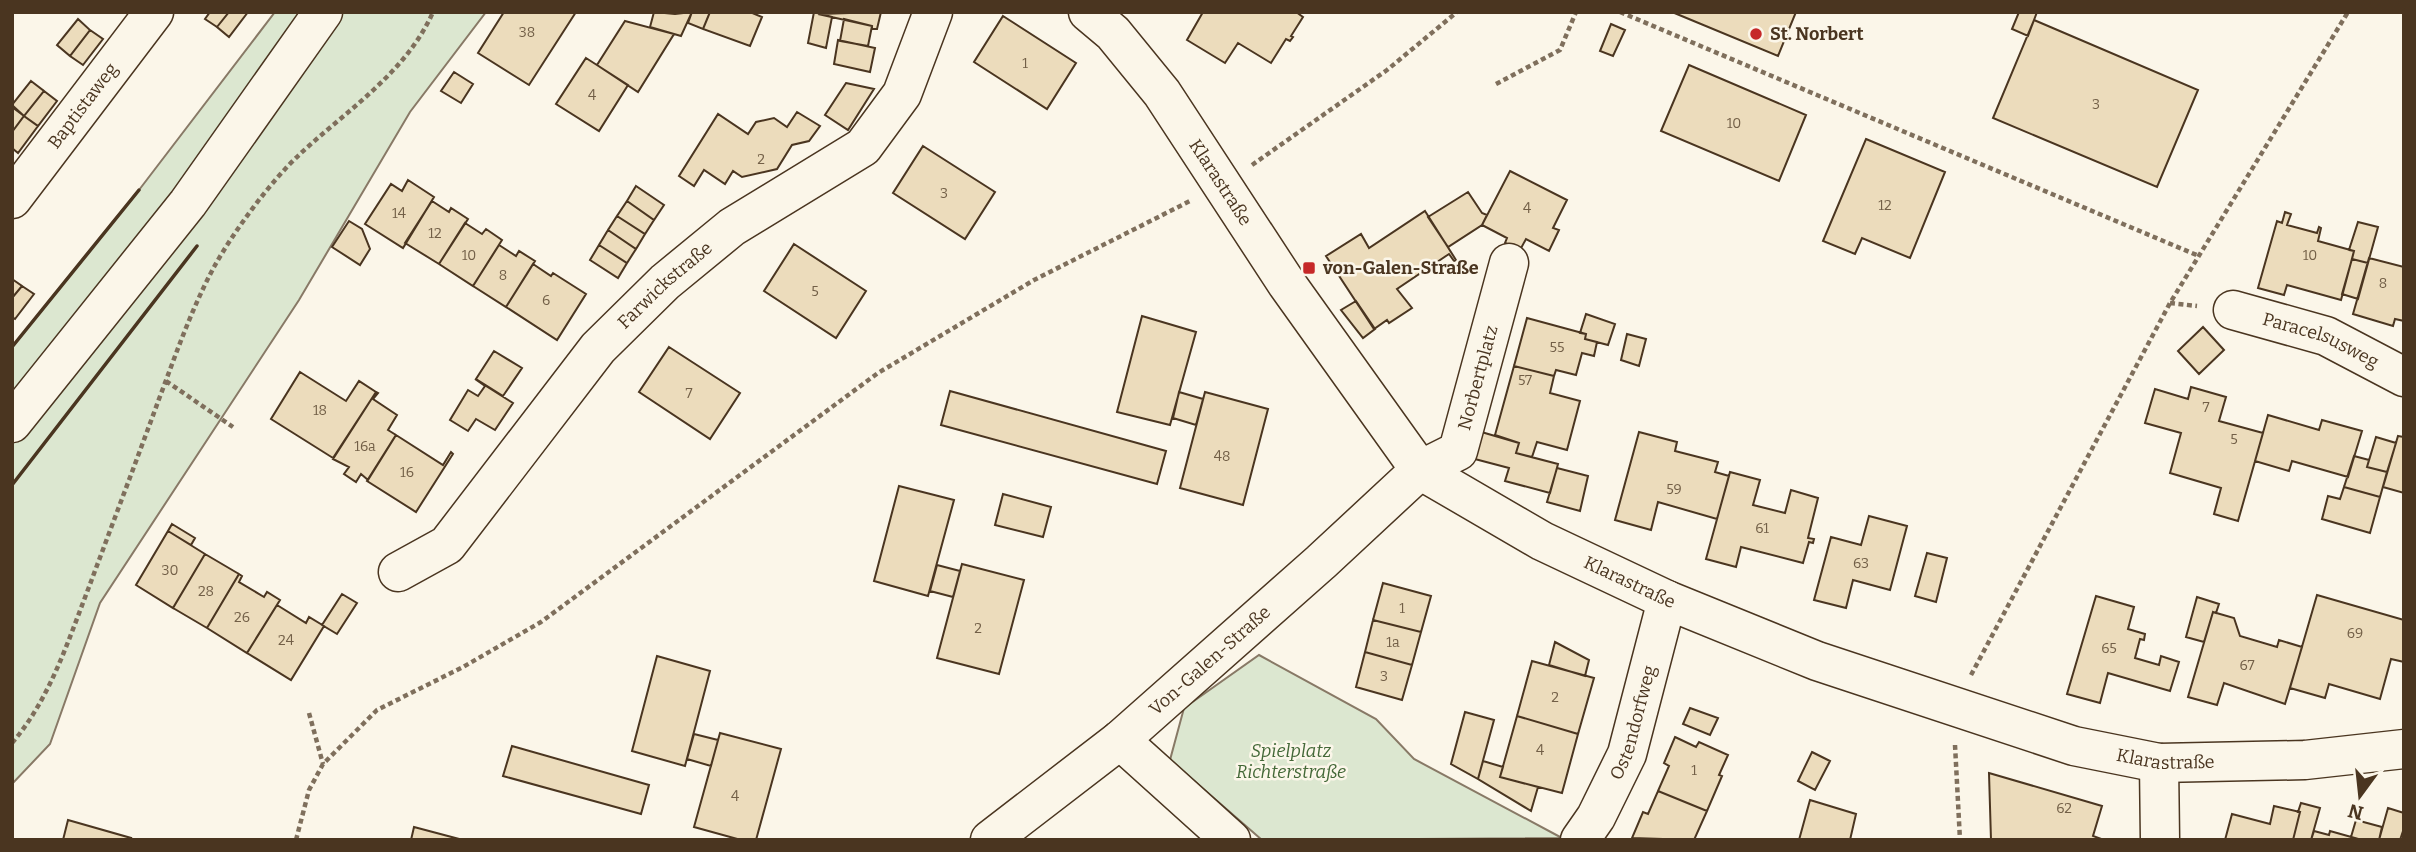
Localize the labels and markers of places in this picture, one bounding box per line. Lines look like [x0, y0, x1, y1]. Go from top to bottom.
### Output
place label: St. Norbert [1770, 23, 1864, 45]
marker: St. Norbert [1748, 26, 1764, 42]
place label: von-Galen-Straße [1322, 257, 1479, 279]
marker: von-Galen-Straße [1301, 260, 1317, 276]

